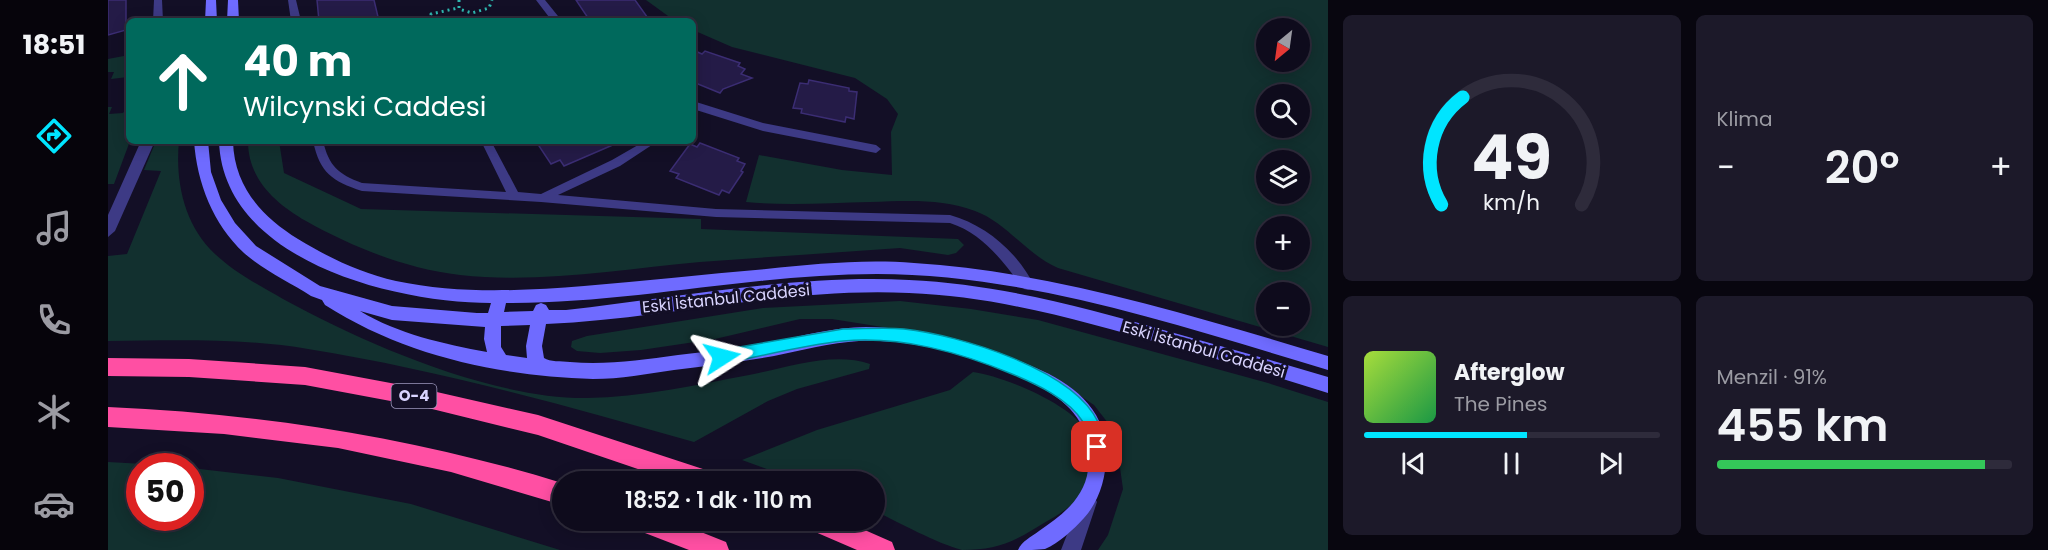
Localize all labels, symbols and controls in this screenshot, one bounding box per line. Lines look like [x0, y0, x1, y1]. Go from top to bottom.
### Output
north arrow [1256, 18, 1310, 72]
map controls [1256, 18, 1310, 336]
text: 18:51 [22, 26, 86, 63]
text: 40 m [243, 32, 352, 91]
icon: ahead [144, 42, 222, 120]
button: search [1256, 84, 1310, 138]
text: Wilcynski Caddesi [243, 88, 486, 125]
text: Klima [1717, 105, 1772, 133]
text: 49 [1471, 113, 1552, 201]
icon: directions [33, 115, 75, 157]
text: 20° [1825, 136, 1900, 199]
text: − [1717, 144, 1735, 191]
text: + [1989, 144, 2012, 191]
button: layers [1256, 150, 1310, 204]
text: km/h [1483, 187, 1540, 218]
icon: music [33, 207, 75, 249]
button: + [1256, 216, 1310, 270]
street label: Eski İstanbul Caddesi [641, 278, 811, 319]
button: − [1256, 282, 1310, 336]
icon: phone [33, 299, 75, 341]
street label: Eski İstanbul Caddesi [1120, 315, 1288, 384]
position arrow [690, 325, 754, 389]
text: Afterglow [1454, 357, 1565, 388]
text: Menzil · 91% [1717, 363, 1827, 391]
road number: O-4 [392, 384, 436, 408]
text: The Pines [1454, 390, 1548, 418]
icon: climate [33, 391, 75, 433]
text: 455 km [1717, 394, 1888, 457]
pin [1071, 421, 1122, 472]
icon: arrive [1080, 430, 1113, 463]
icon: previous [1397, 447, 1430, 480]
icon: pause [1495, 447, 1528, 480]
icon: next [1594, 447, 1627, 480]
speed limit sign: 50 [126, 453, 204, 531]
icon: car [33, 483, 75, 525]
text: 18:52 · 1 dk · 110 m [625, 485, 812, 516]

